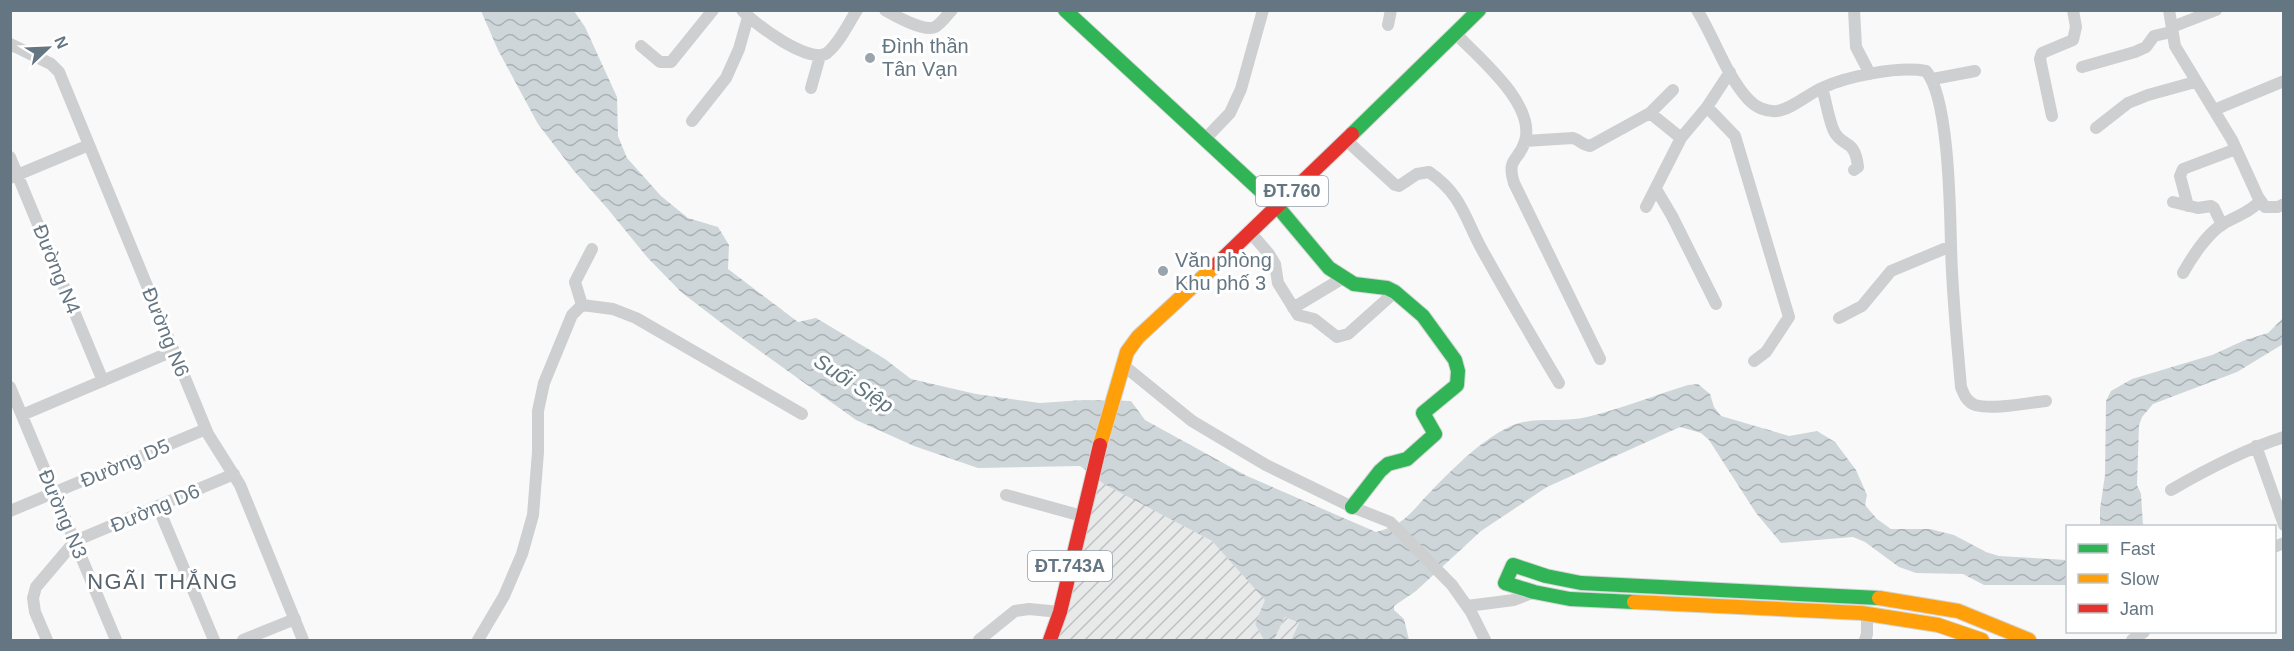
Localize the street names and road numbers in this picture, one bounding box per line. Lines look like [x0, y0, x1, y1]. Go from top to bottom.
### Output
road number: ĐT.760 [1256, 176, 1328, 206]
street label: Đường N4 [29, 221, 85, 317]
street label: Đường N6 [138, 284, 194, 380]
street label: Đường D5 [77, 434, 173, 492]
street label: Đường N3 [34, 466, 92, 562]
street label: Đường D6 [107, 479, 203, 537]
road number: ĐT.743A [1028, 551, 1112, 581]

